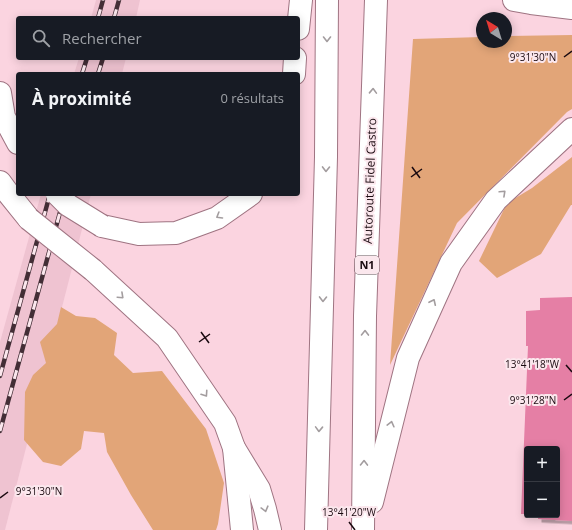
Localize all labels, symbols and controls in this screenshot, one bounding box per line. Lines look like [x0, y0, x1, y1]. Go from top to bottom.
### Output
north arrow [476, 12, 512, 48]
search box [16, 16, 300, 60]
icon: search [30, 27, 52, 49]
text: Rechercher [62, 28, 142, 48]
one-way arrow [323, 36, 331, 42]
text: 9°31'30"N [510, 50, 556, 64]
text: À proximité [32, 87, 131, 110]
one-way arrow [368, 88, 377, 94]
text: 0 résultats [220, 89, 284, 107]
street label: Autoroute Fidel Castro [359, 118, 380, 244]
one-way arrow [322, 166, 330, 172]
one-way arrow [498, 190, 506, 198]
one-way arrow [216, 212, 223, 219]
road number: N1 [355, 256, 379, 274]
one-way arrow [117, 291, 124, 298]
one-way arrow [319, 296, 327, 302]
one-way arrow [429, 298, 437, 305]
one-way arrow [361, 330, 369, 336]
text: 13°41'18"W [505, 357, 560, 371]
one-way arrow [200, 390, 208, 397]
text: 9°31'28"N [510, 393, 556, 407]
one-way arrow [387, 421, 395, 427]
one-way arrow [315, 426, 324, 432]
map controls [524, 446, 560, 518]
button: + [524, 446, 560, 482]
one-way arrow [360, 460, 368, 466]
button: − [524, 482, 560, 518]
text: 9°31'30"N [16, 484, 62, 498]
one-way arrow [260, 505, 269, 512]
text: 13°41'20"W [322, 505, 377, 519]

